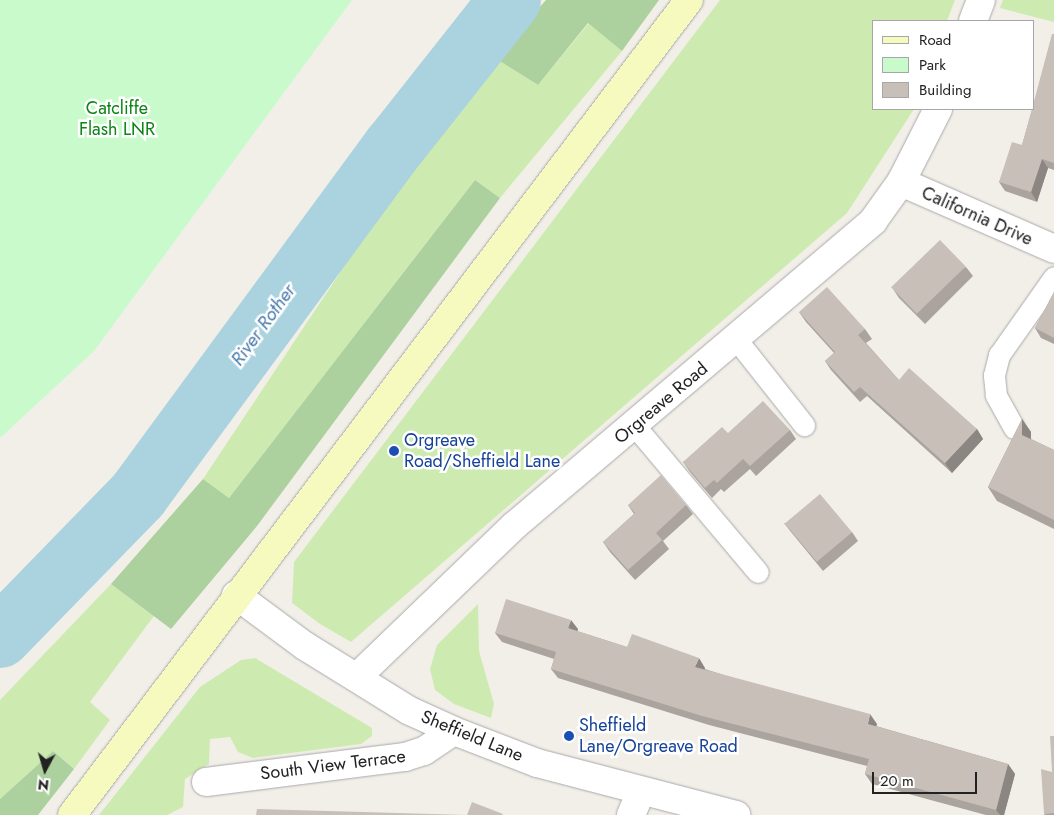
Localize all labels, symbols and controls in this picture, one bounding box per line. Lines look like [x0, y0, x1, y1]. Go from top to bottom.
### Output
legend [872, 20, 1034, 110]
text: Road [919, 29, 951, 51]
text: Park [919, 54, 946, 76]
text: Building [919, 79, 971, 101]
park label: Catcliffe Flash LNR [79, 98, 155, 140]
street label: California Drive [918, 182, 1036, 250]
water label: River Rother [226, 280, 300, 370]
street label: Orgreave Road [610, 358, 712, 448]
place label: Orgreave Road/Sheffield Lane [404, 430, 560, 472]
marker: Orgreave Road/Sheffield Lane [388, 445, 400, 457]
street label: Sheffield Lane [418, 706, 526, 766]
place label: Sheffield Lane/Orgreave Road [579, 715, 738, 758]
marker: Sheffield Lane/Orgreave Road [563, 730, 575, 742]
north arrow [20, 745, 70, 795]
street label: South View Terrace [259, 745, 407, 785]
scale bar [874, 762, 979, 794]
text: 20 m [880, 770, 914, 792]
text: N [37, 774, 50, 795]

